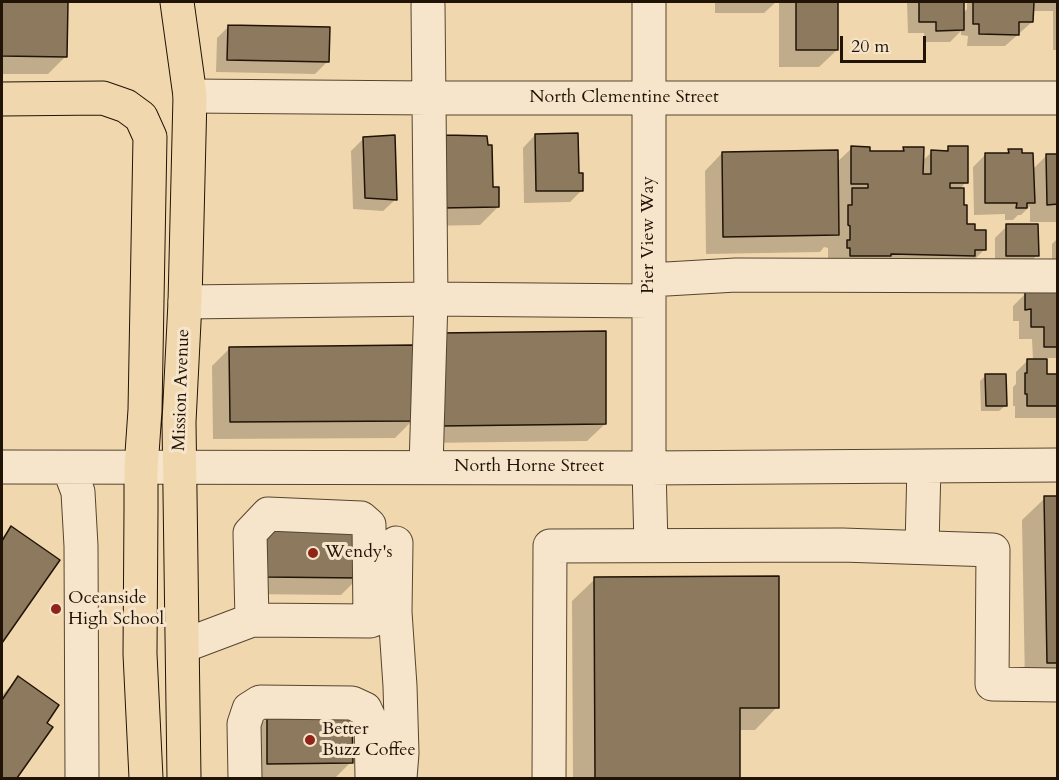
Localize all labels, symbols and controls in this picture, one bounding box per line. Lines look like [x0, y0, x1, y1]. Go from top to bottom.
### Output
scale bar [843, 24, 928, 62]
text: 20 m [851, 34, 890, 59]
street label: North Clementine Street [529, 87, 719, 109]
street label: Pier View Way [638, 176, 660, 294]
street label: Mission Avenue [169, 329, 195, 451]
street label: North Horne Street [454, 456, 604, 478]
place label: Wendy's [325, 542, 392, 564]
marker: Wendy's [306, 546, 320, 560]
place label: Oceanside High School [68, 588, 164, 630]
marker: Oceanside High School [49, 602, 63, 616]
place label: Better Buzz Coffee [322, 719, 416, 762]
marker: Better Buzz Coffee [303, 733, 317, 747]

